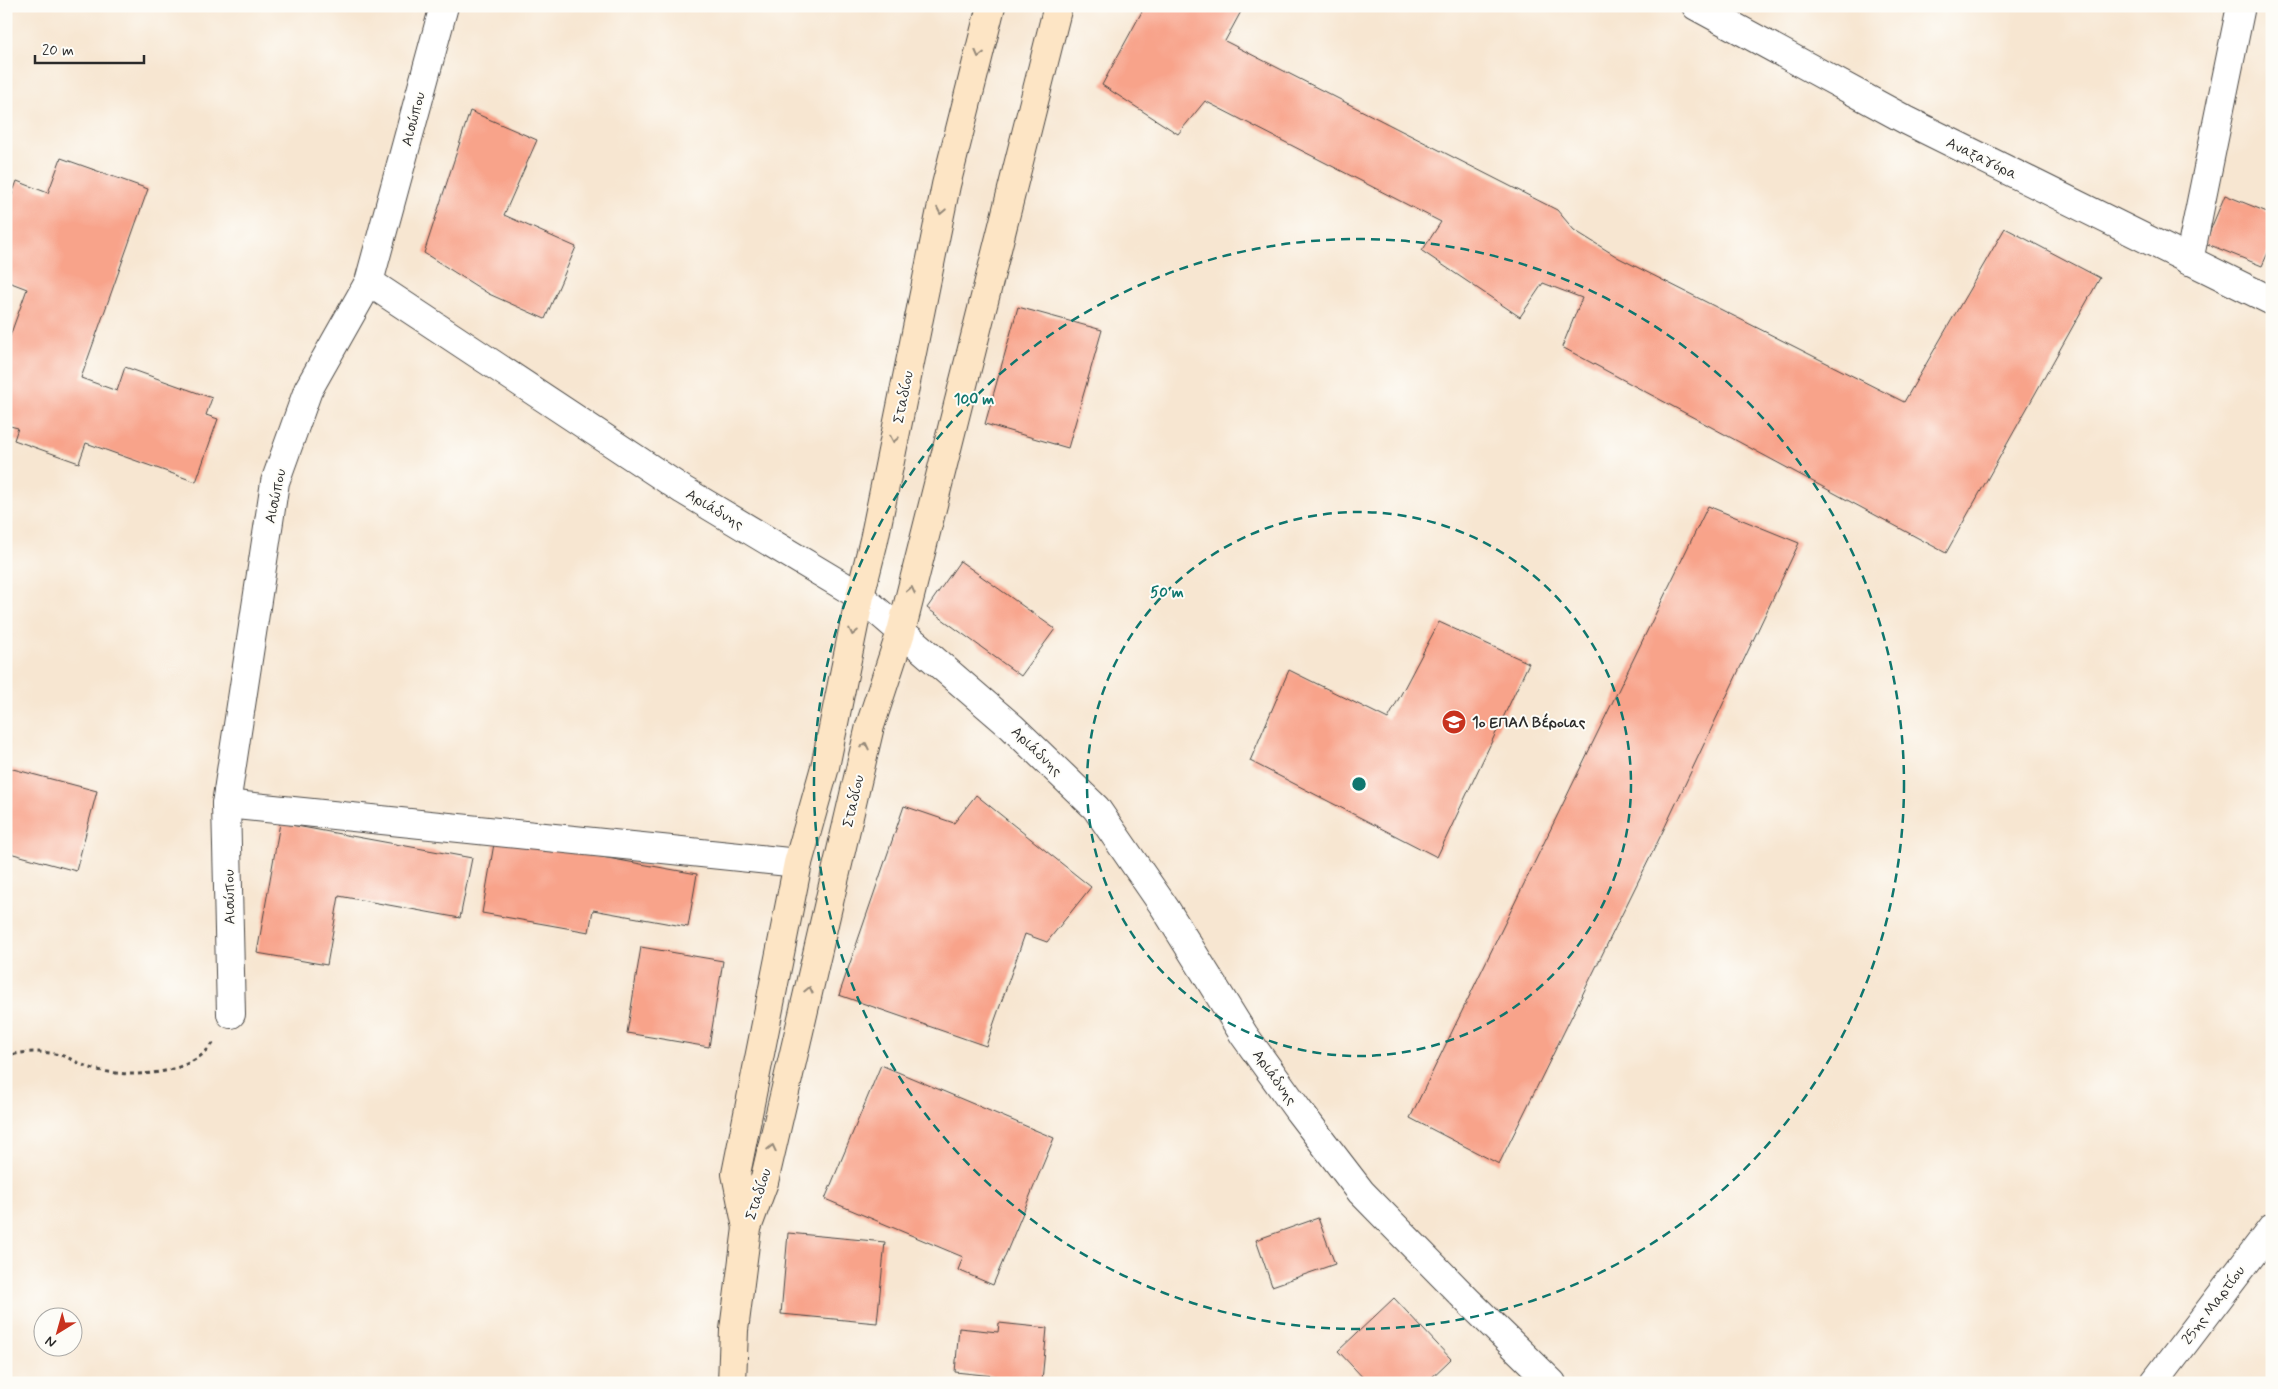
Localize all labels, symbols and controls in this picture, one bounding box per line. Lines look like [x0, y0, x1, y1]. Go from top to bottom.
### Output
scale bar [35, 32, 144, 64]
text: 20 m [42, 41, 74, 61]
one-way arrow [974, 49, 985, 58]
street label: Αισώπου [397, 90, 431, 149]
street label: Αναξαγόρα [1943, 133, 2021, 185]
one-way arrow [936, 207, 946, 216]
street label: Σταδίου [889, 369, 919, 425]
text: 100 m [954, 390, 994, 410]
one-way arrow [890, 435, 900, 444]
street label: Αισώπου [260, 467, 292, 525]
street label: Αριάδνης [682, 485, 747, 535]
text: 50 m [1150, 583, 1184, 603]
one-way arrow [905, 586, 916, 595]
one-way arrow [848, 628, 859, 637]
school or university icon: 1ο ΕΠΑΛ Βέροιας [1441, 709, 1467, 735]
place label: 1ο ΕΠΑΛ Βέροιας [1472, 712, 1586, 733]
street label: Αριάδνης [1006, 722, 1067, 781]
one-way arrow [860, 741, 870, 750]
street label: Σταδίου [838, 773, 870, 829]
centre of rings [1350, 775, 1368, 793]
street label: Αισώπου [220, 869, 240, 925]
one-way arrow [803, 985, 814, 994]
street label: Αριάδνης [1247, 1046, 1301, 1110]
one-way arrow [766, 1143, 777, 1152]
street label: Σταδίου [741, 1166, 777, 1223]
street label: 25ης Μαρτίου [2178, 1262, 2250, 1349]
north arrow [32, 1306, 82, 1356]
text: N [42, 1332, 60, 1352]

